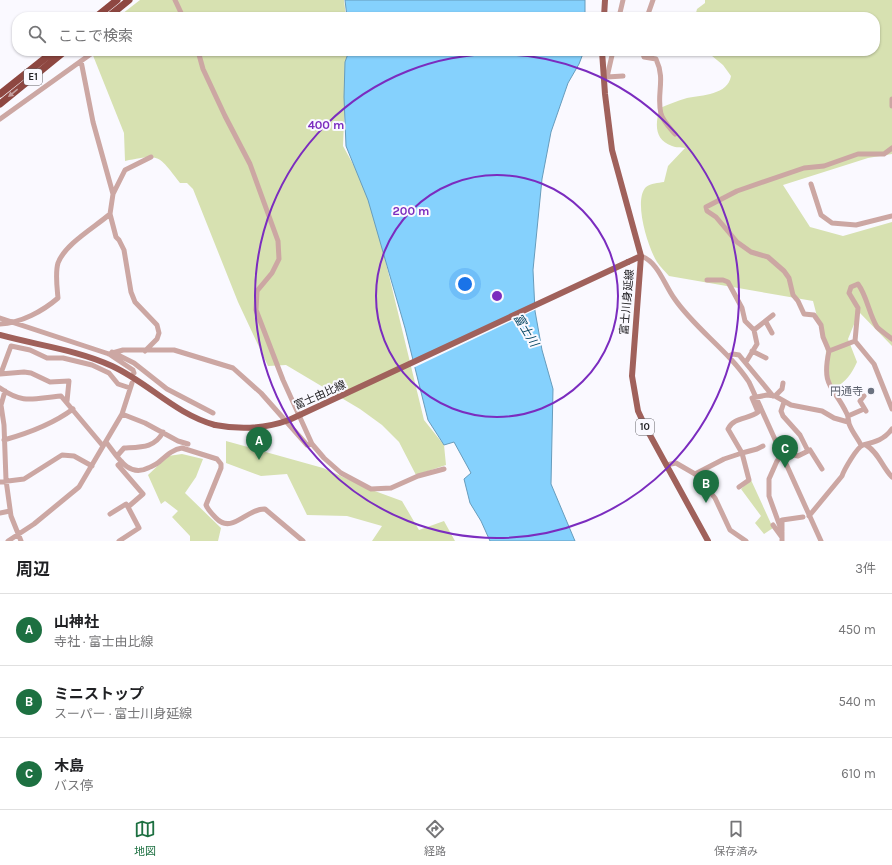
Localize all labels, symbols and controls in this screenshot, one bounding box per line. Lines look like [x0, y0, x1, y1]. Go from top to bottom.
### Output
search box [12, 12, 880, 56]
icon: search [26, 23, 48, 45]
text: ここで検索 [58, 27, 133, 45]
road number: E1 [24, 69, 42, 85]
one-way arrow [8, 89, 19, 97]
text: 400 m [308, 118, 344, 132]
text: 200 m [393, 204, 429, 218]
street label: 富士川身延線 [618, 269, 636, 335]
your location [455, 274, 475, 294]
centre of rings [490, 289, 504, 303]
water label: 富士川 [511, 311, 542, 351]
street label: 富士由比線 [292, 378, 348, 412]
place label: 円通寺 [830, 385, 863, 398]
marker: 円通寺 [866, 386, 876, 396]
road number: 10 [636, 419, 654, 435]
pin: A [246, 427, 272, 460]
pin: C [772, 435, 798, 468]
pin: B [693, 470, 719, 503]
text: 周辺 [16, 559, 50, 579]
text: 3件 [855, 561, 876, 576]
text: 山神社 [54, 613, 99, 631]
text: A [25, 622, 33, 637]
text: 450 m [838, 622, 876, 637]
text: 寺社 · 富士由比線 [54, 634, 154, 649]
text: ミニストップ [54, 685, 144, 703]
text: B [25, 694, 33, 709]
text: 540 m [838, 694, 876, 709]
text: スーパー · 富士川身延線 [54, 706, 192, 721]
text: 木島 [54, 757, 84, 775]
text: C [25, 766, 33, 781]
text: 610 m [841, 766, 876, 781]
text: バス停 [54, 778, 93, 793]
tab: 地図 [134, 818, 156, 858]
tab: 経路 [424, 818, 446, 858]
tab: 保存済み [714, 818, 758, 858]

